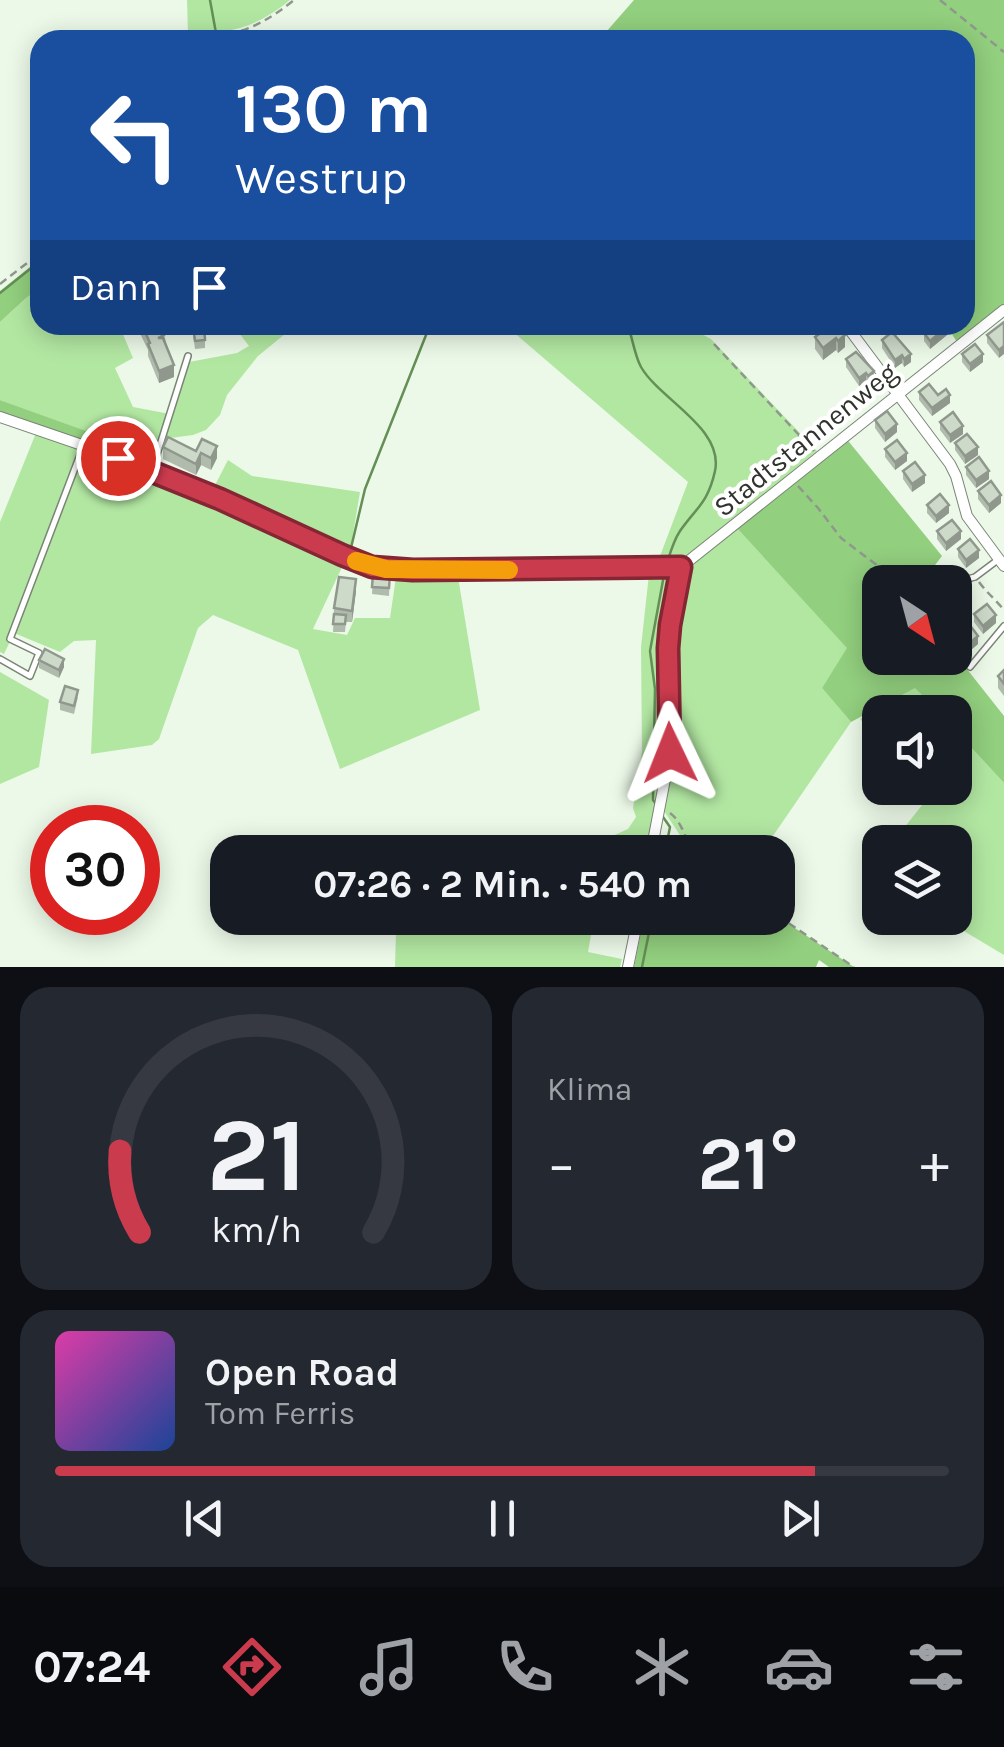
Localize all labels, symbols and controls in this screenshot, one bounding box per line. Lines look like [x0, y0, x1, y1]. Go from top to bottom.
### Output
text: 130 m [235, 68, 432, 150]
icon: left [70, 70, 200, 200]
text: Westrup [235, 152, 407, 204]
icon: arrive [182, 260, 237, 315]
text: Dann [70, 265, 162, 310]
street label: Stadtstannenweg [707, 355, 904, 523]
pin [76, 416, 161, 501]
icon: arrive [91, 431, 146, 486]
north arrow [862, 565, 972, 675]
map controls [862, 565, 972, 935]
button: sound [862, 695, 972, 805]
position arrow [618, 701, 722, 805]
speed limit sign: 30 [30, 805, 160, 935]
button: layers [862, 825, 972, 935]
text: 07:26 · 2 Min. · 540 m [313, 862, 692, 907]
text: Klima [547, 1071, 633, 1108]
text: 21 [206, 1095, 306, 1216]
text: 21° [697, 1120, 799, 1208]
text: − [547, 1132, 576, 1196]
text: + [920, 1132, 949, 1196]
text: km/h [211, 1209, 301, 1251]
text: Open Road [205, 1350, 399, 1395]
text: Tom Ferris [205, 1395, 355, 1432]
icon: previous [177, 1491, 232, 1546]
icon: pause [475, 1491, 530, 1546]
icon: next [773, 1491, 828, 1546]
icon: directions [217, 1632, 287, 1702]
icon: music [354, 1632, 424, 1702]
icon: phone [490, 1632, 560, 1702]
icon: climate [627, 1632, 697, 1702]
icon: car [764, 1632, 834, 1702]
icon: filters [901, 1632, 971, 1702]
text: 07:24 [33, 1641, 150, 1693]

